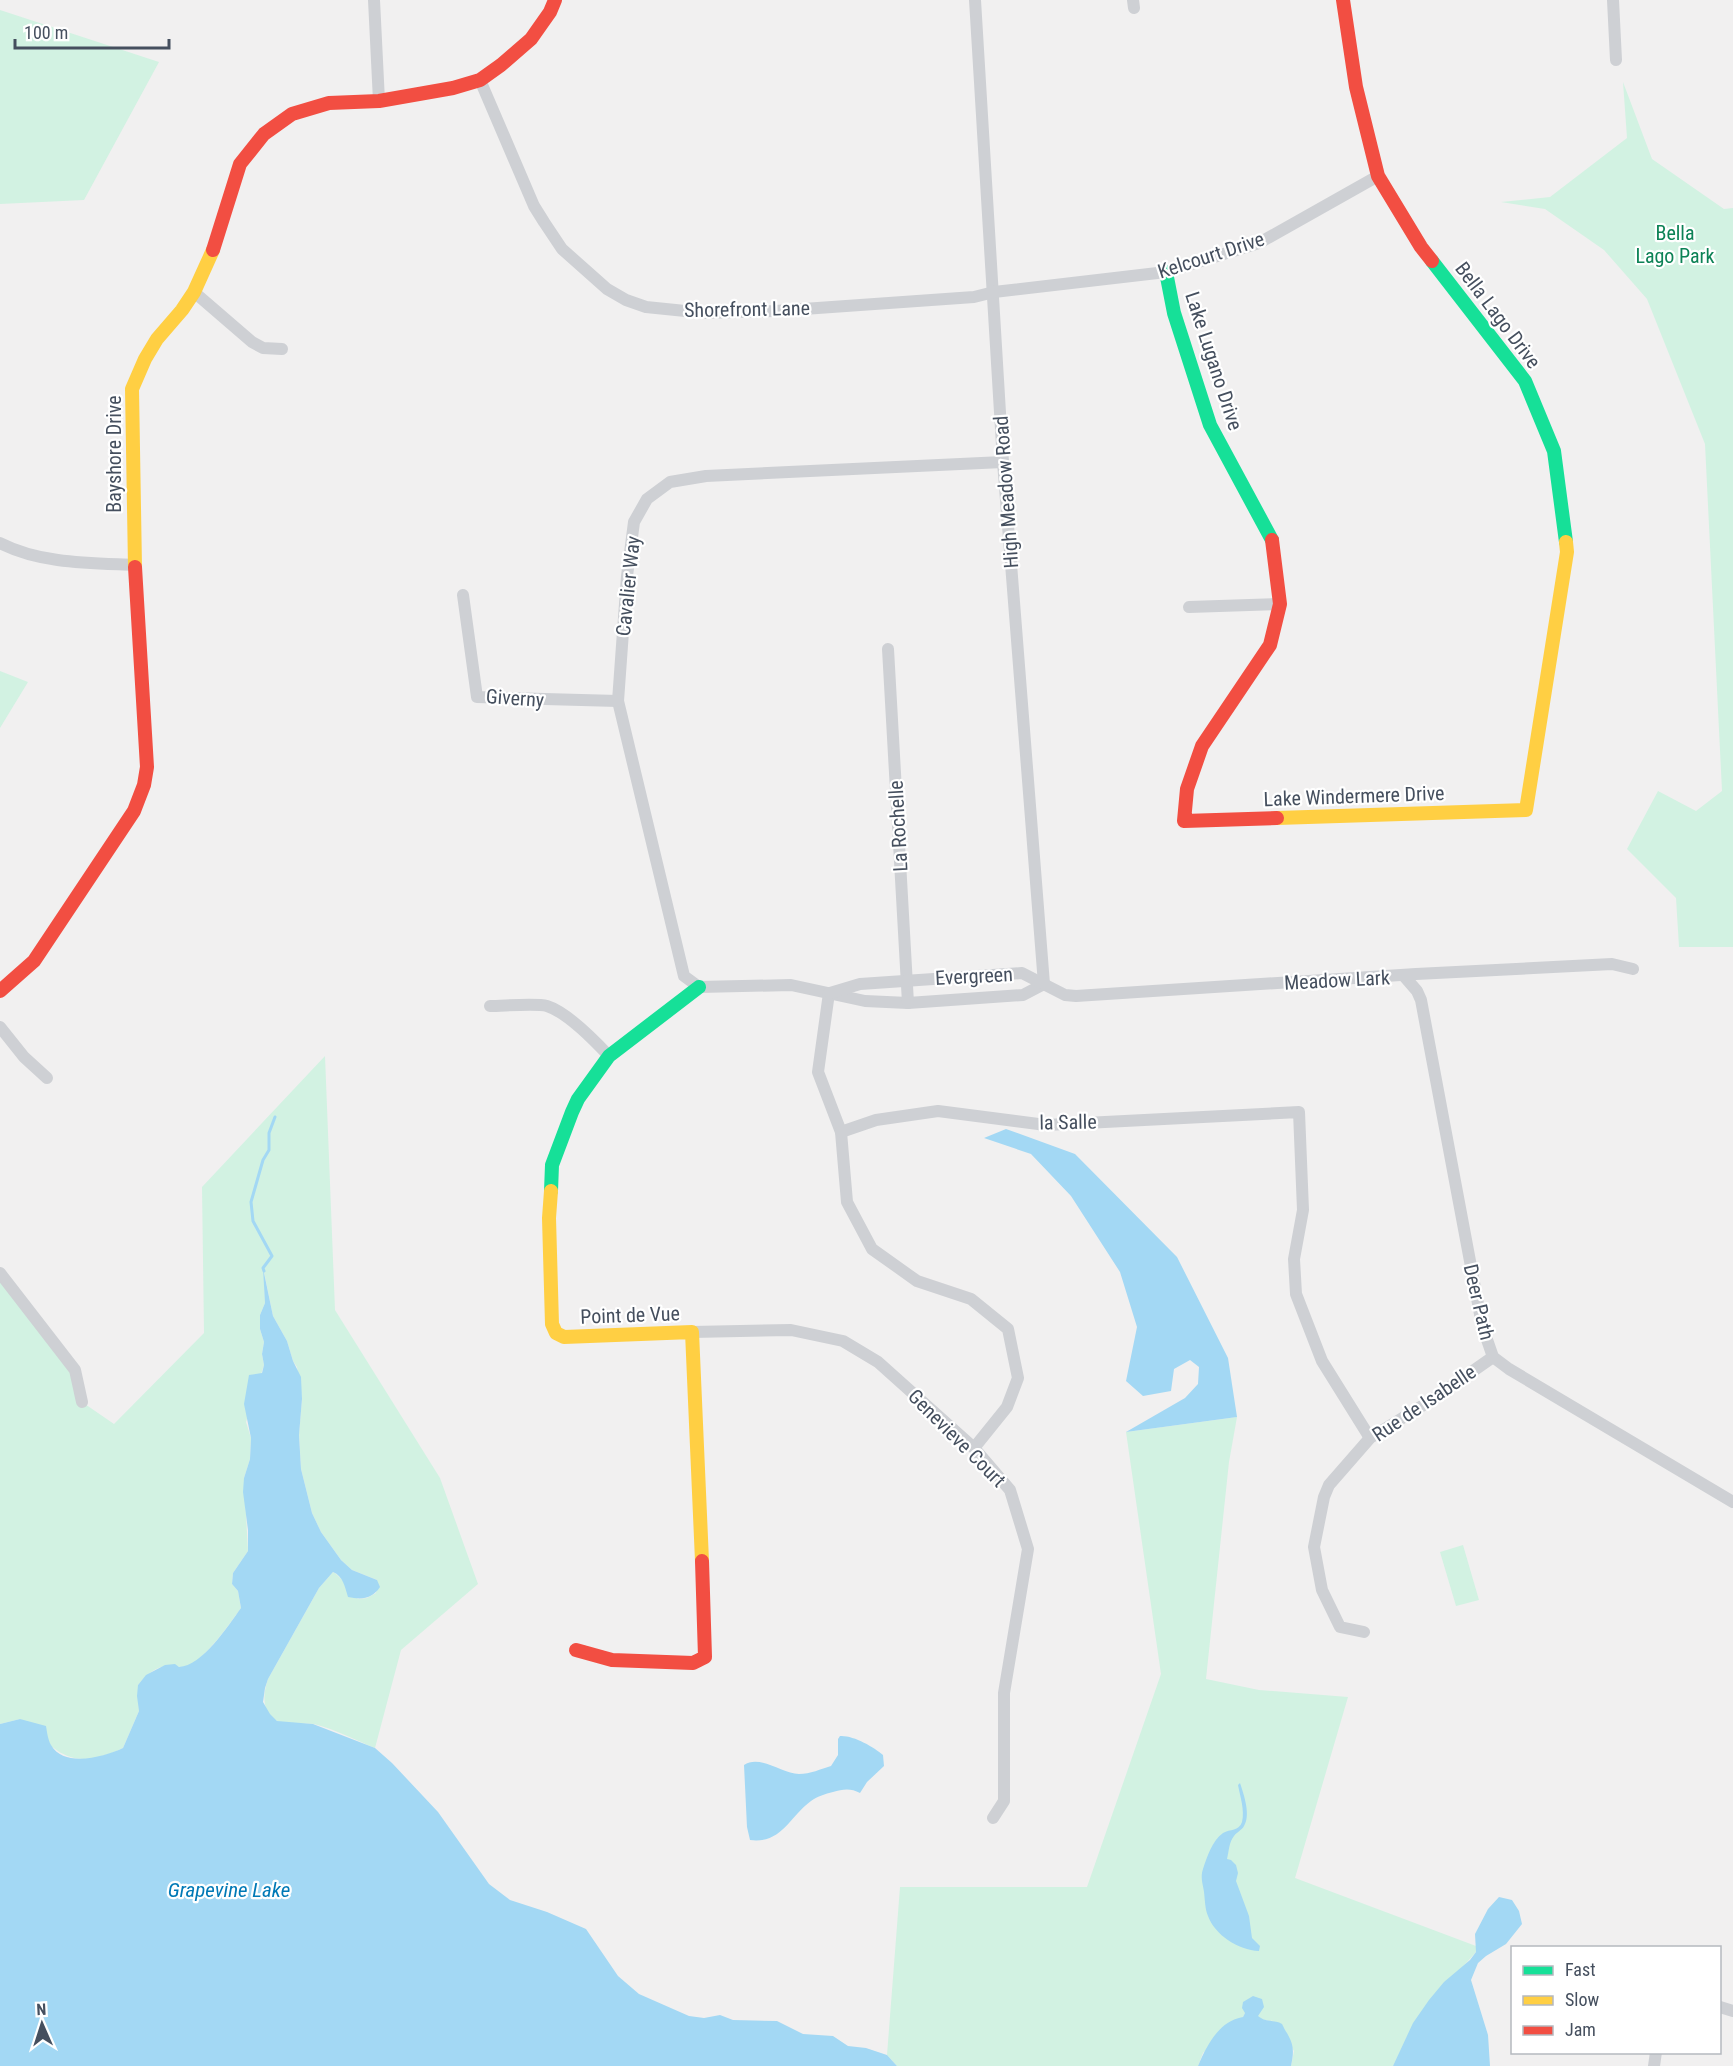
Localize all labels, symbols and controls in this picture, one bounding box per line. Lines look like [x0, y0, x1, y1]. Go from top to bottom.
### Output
scale bar [15, 12, 170, 50]
text: 100 m [24, 22, 68, 43]
park label: Bella Lago Park [1635, 221, 1715, 268]
street label: Kelcourt Drive [1155, 227, 1267, 283]
street label: Bella Lago Drive [1450, 257, 1546, 373]
street label: Lake Lugano Drive [1180, 289, 1248, 433]
street label: Shorefront Lane [684, 296, 810, 322]
street label: Bayshore Drive [102, 395, 126, 513]
street label: High Meadow Road [989, 415, 1023, 569]
street label: Cavalier Way [611, 535, 645, 637]
street label: Giverny [485, 684, 545, 712]
street label: La Rochelle [884, 780, 912, 872]
street label: Lake Windermere Drive [1263, 781, 1445, 811]
street label: Evergreen [935, 962, 1013, 990]
street label: Meadow Lark [1284, 965, 1390, 995]
street label: la Salle [1039, 1110, 1097, 1134]
street label: Deer Path [1459, 1262, 1499, 1342]
street label: Point de Vue [580, 1301, 680, 1329]
street label: Rue de Isabelle [1368, 1360, 1480, 1446]
street label: Genevieve Court [903, 1384, 1011, 1492]
water label: Grapevine Lake [168, 1878, 290, 1902]
legend [1511, 1946, 1721, 2054]
text: Fast [1565, 1959, 1596, 1980]
text: Slow [1565, 1989, 1600, 2010]
north arrow [12, 1994, 72, 2054]
text: N [36, 2000, 47, 2019]
text: Jam [1565, 2019, 1596, 2040]

